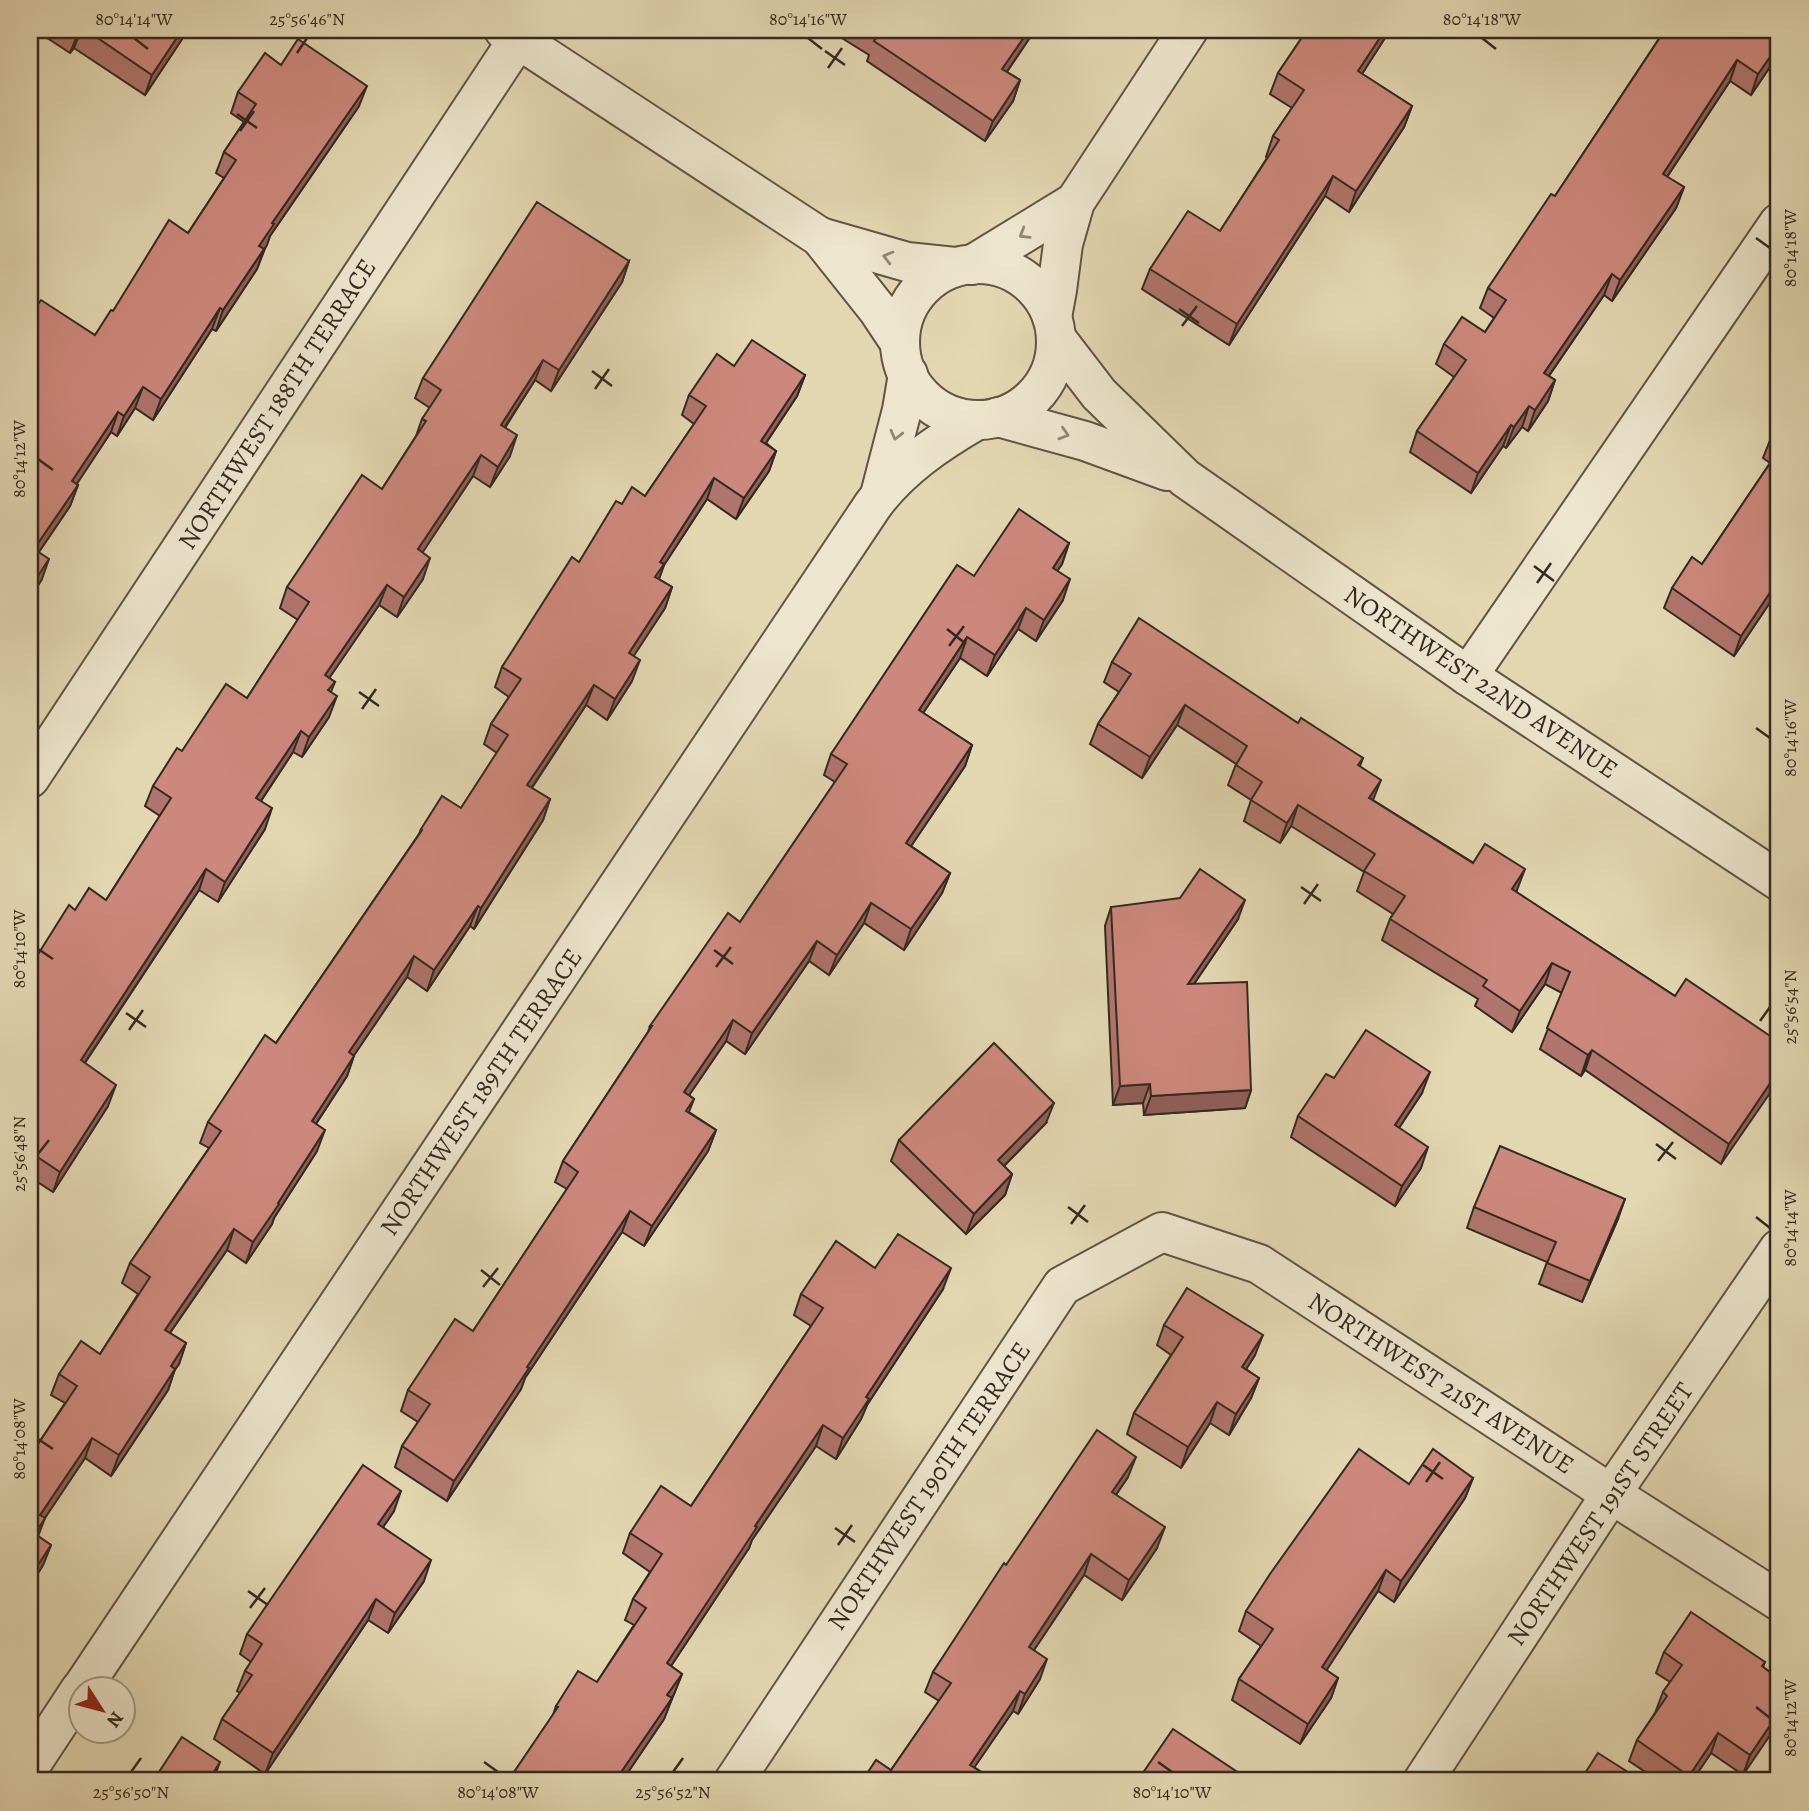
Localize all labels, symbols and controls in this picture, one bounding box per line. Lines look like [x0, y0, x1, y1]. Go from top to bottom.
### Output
text: 80°14'14"W [95, 7, 173, 31]
text: 25°56'46"N [269, 7, 345, 31]
text: 80°14'16"W [769, 7, 847, 31]
text: 80°14'18"W [1443, 7, 1521, 31]
text: 80°14'18"W [1778, 209, 1802, 287]
one-way arrow [1018, 225, 1031, 238]
one-way arrow [882, 251, 894, 265]
street label: NORTHWEST 188TH TERRACE [170, 252, 384, 556]
text: 80°14'12"W [7, 420, 31, 498]
one-way arrow [1057, 426, 1069, 441]
one-way arrow [890, 429, 904, 441]
street label: NORTHWEST 22ND AVENUE [1337, 577, 1625, 787]
text: 80°14'16"W [1778, 699, 1802, 777]
text: 80°14'10"W [7, 909, 31, 989]
street label: NORTHWEST 189TH TERRACE [372, 942, 590, 1242]
text: 25°56'54"N [1778, 969, 1802, 1045]
text: 25°56'48"N [7, 1116, 31, 1192]
text: 80°14'14"W [1778, 1189, 1802, 1267]
street label: NORTHWEST 21ST AVENUE [1301, 1284, 1581, 1482]
street label: NORTHWEST 190TH TERRACE [819, 1335, 1039, 1637]
street label: NORTHWEST 191ST STREET [1499, 1375, 1701, 1653]
text: 80°14'08"W [7, 1398, 31, 1480]
north arrow [66, 1674, 136, 1744]
text: 80°14'12"W [1778, 1679, 1802, 1757]
text: N [100, 1706, 130, 1733]
text: 25°56'50"N [93, 1780, 169, 1804]
text: 80°14'08"W [457, 1780, 539, 1804]
text: 25°56'52"N [635, 1780, 711, 1804]
text: 80°14'10"W [1132, 1780, 1212, 1804]

